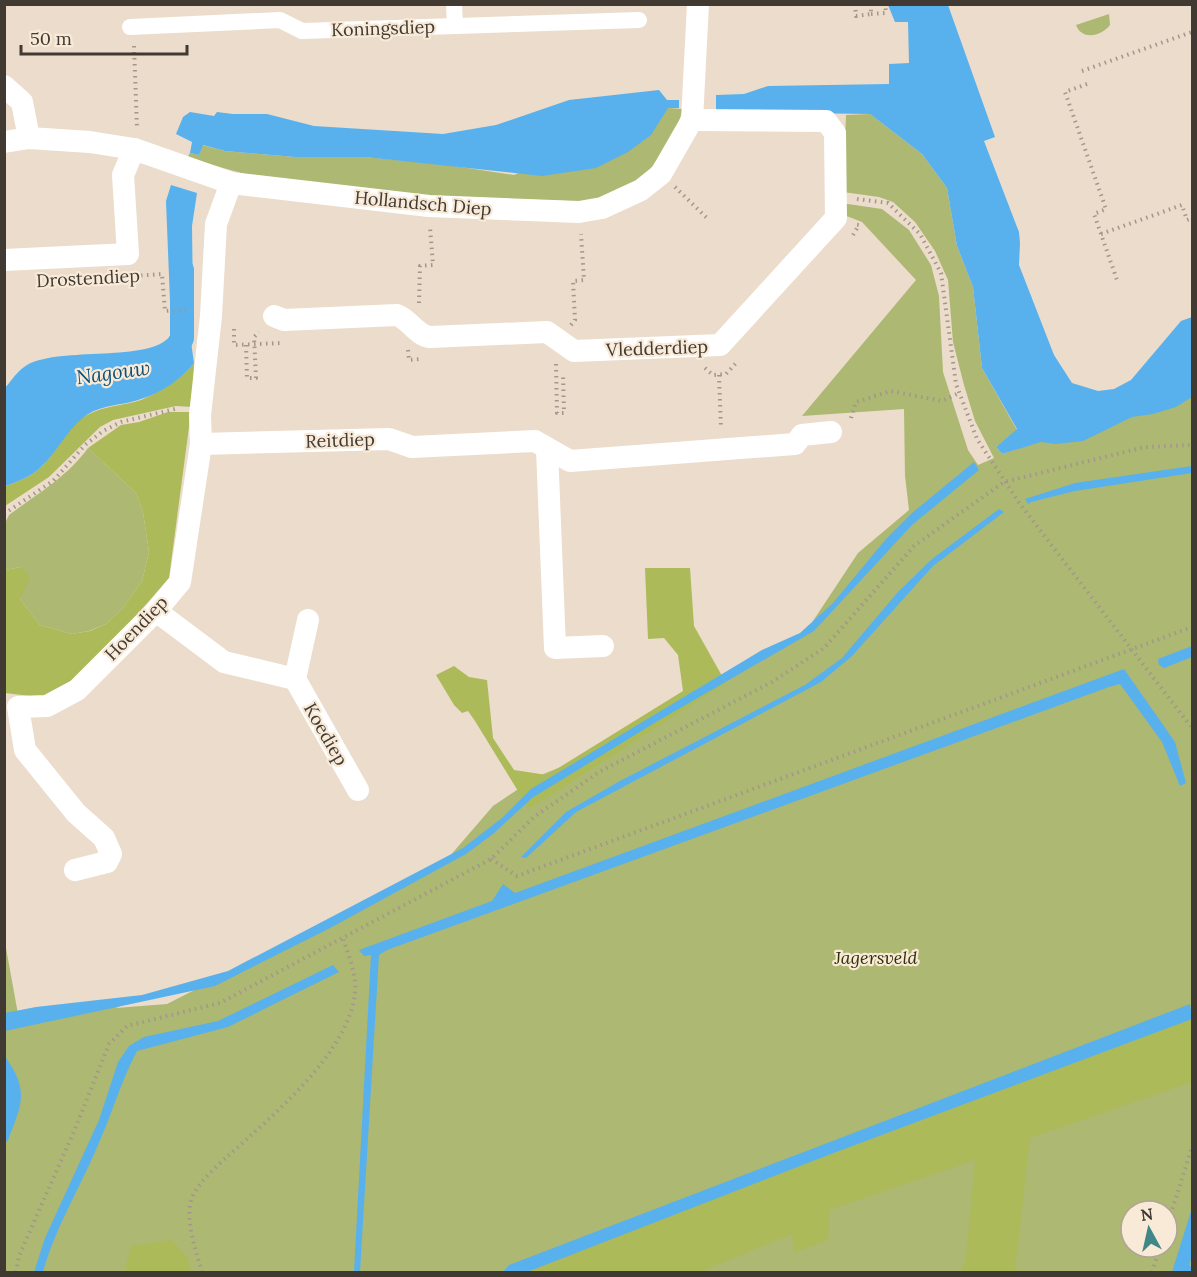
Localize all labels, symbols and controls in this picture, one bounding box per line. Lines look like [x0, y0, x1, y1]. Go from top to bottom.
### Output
street label: Koningsdiep [331, 15, 435, 41]
scale bar [21, 18, 188, 56]
text: 50 m [30, 27, 72, 50]
street label: Hollandsch Diep [354, 186, 492, 220]
street label: Drostendiep [36, 264, 140, 292]
street label: Vledderdiep [605, 335, 708, 361]
water label: Nagouw [74, 354, 152, 390]
street label: Reitdiep [305, 427, 375, 453]
street label: Hoendiep [100, 591, 172, 665]
street label: Koediep [299, 699, 353, 769]
park label: Jagersveld [833, 946, 918, 969]
north arrow [1119, 1199, 1179, 1259]
text: N [1139, 1203, 1154, 1225]

